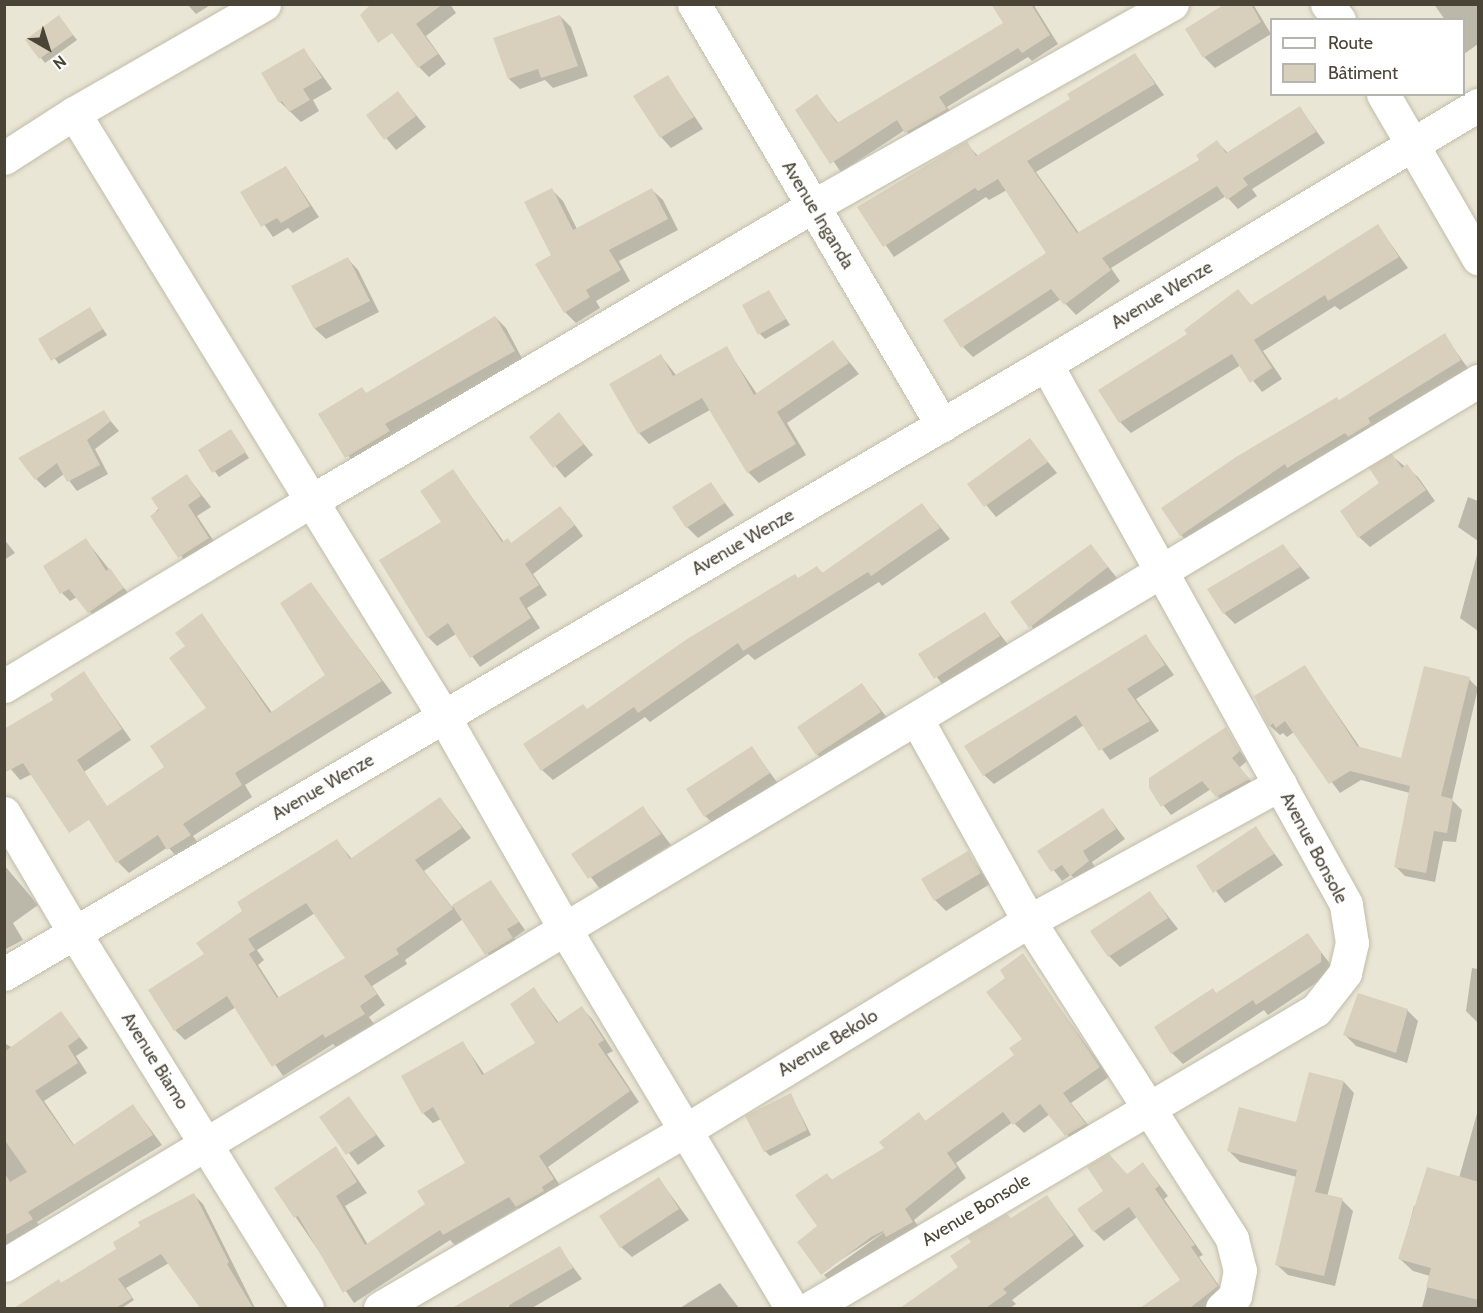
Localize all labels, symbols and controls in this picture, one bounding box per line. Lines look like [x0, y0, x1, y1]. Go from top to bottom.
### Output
north arrow [18, 18, 78, 78]
legend [1270, 18, 1465, 96]
text: Route [1328, 32, 1373, 54]
text: N [49, 51, 70, 73]
text: Bâtiment [1328, 62, 1398, 84]
street label: Avenue Inganda [777, 157, 859, 273]
street label: Avenue Wenze [1107, 256, 1217, 334]
street label: Avenue Wenze [688, 504, 798, 580]
street label: Avenue Wenze [268, 749, 378, 825]
street label: Avenue Bonsole [1276, 789, 1352, 907]
street label: Avenue Bekolo [774, 1005, 882, 1081]
street label: Avenue Biamo [117, 1009, 193, 1113]
street label: Avenue Bonsole [918, 1169, 1034, 1251]

